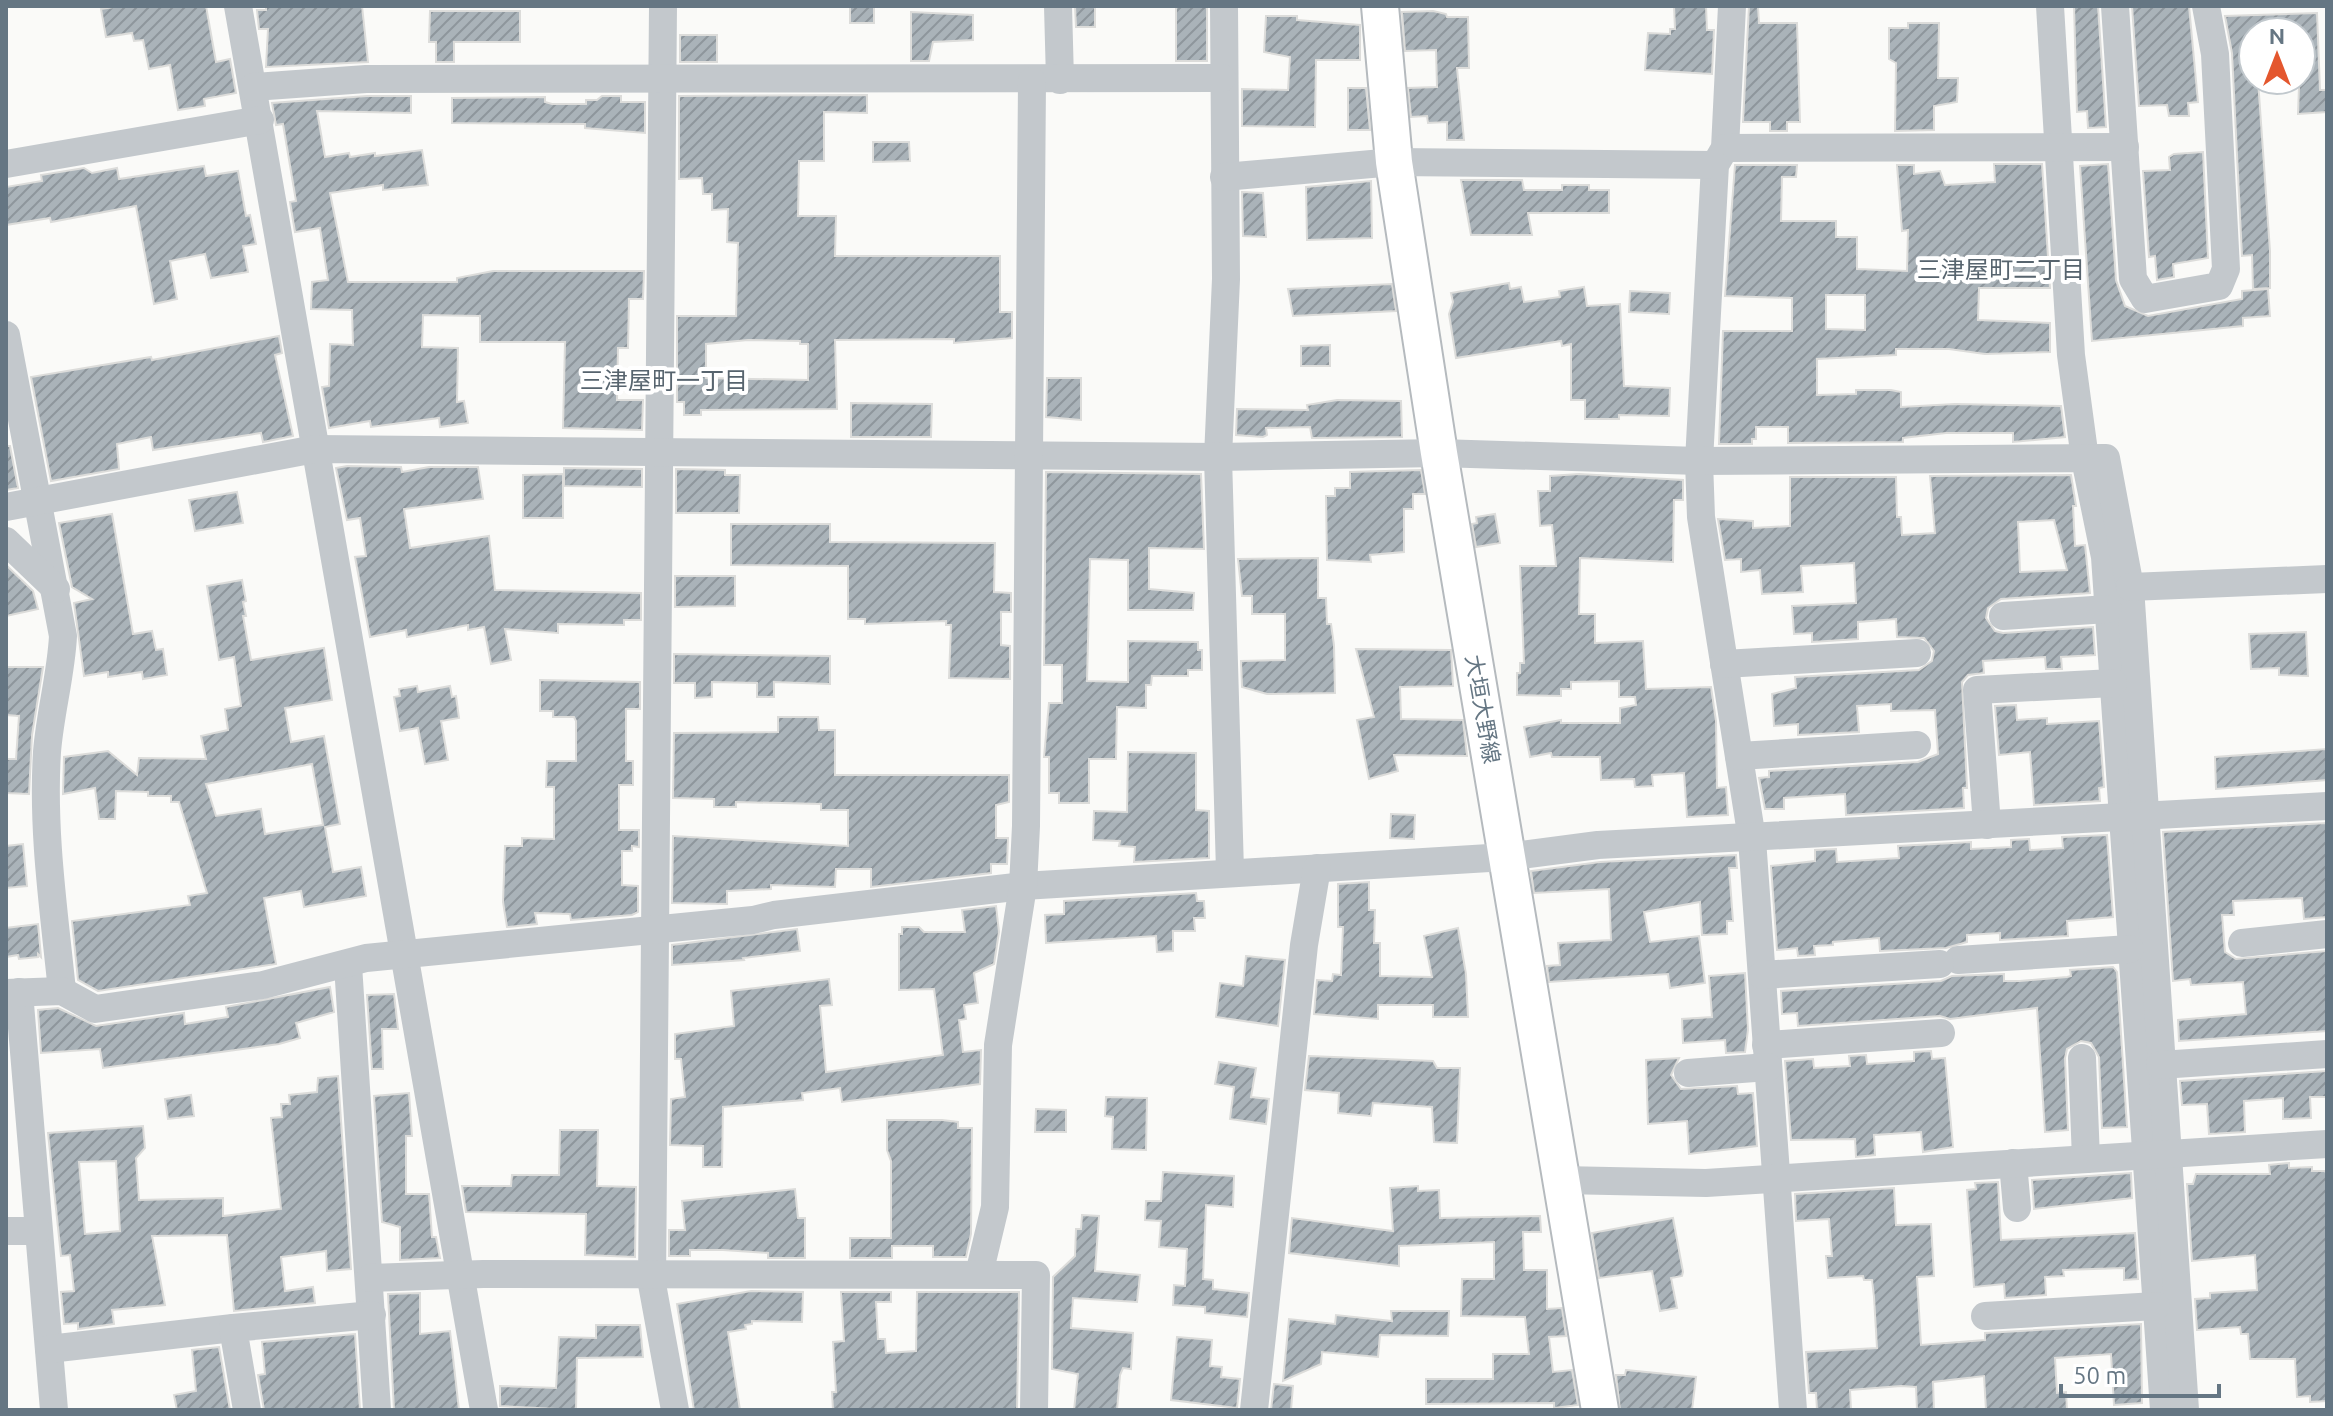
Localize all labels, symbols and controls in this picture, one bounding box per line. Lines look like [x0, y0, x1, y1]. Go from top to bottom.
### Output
north arrow [2237, 16, 2317, 96]
text: N [2269, 23, 2285, 48]
district label: 三津屋町二丁目 [1917, 256, 2085, 283]
district label: 三津屋町一丁目 [580, 367, 748, 394]
street label: 大垣大野線 [1462, 653, 1505, 765]
scale bar [2061, 1348, 2219, 1398]
text: 50 m [2073, 1362, 2126, 1389]

